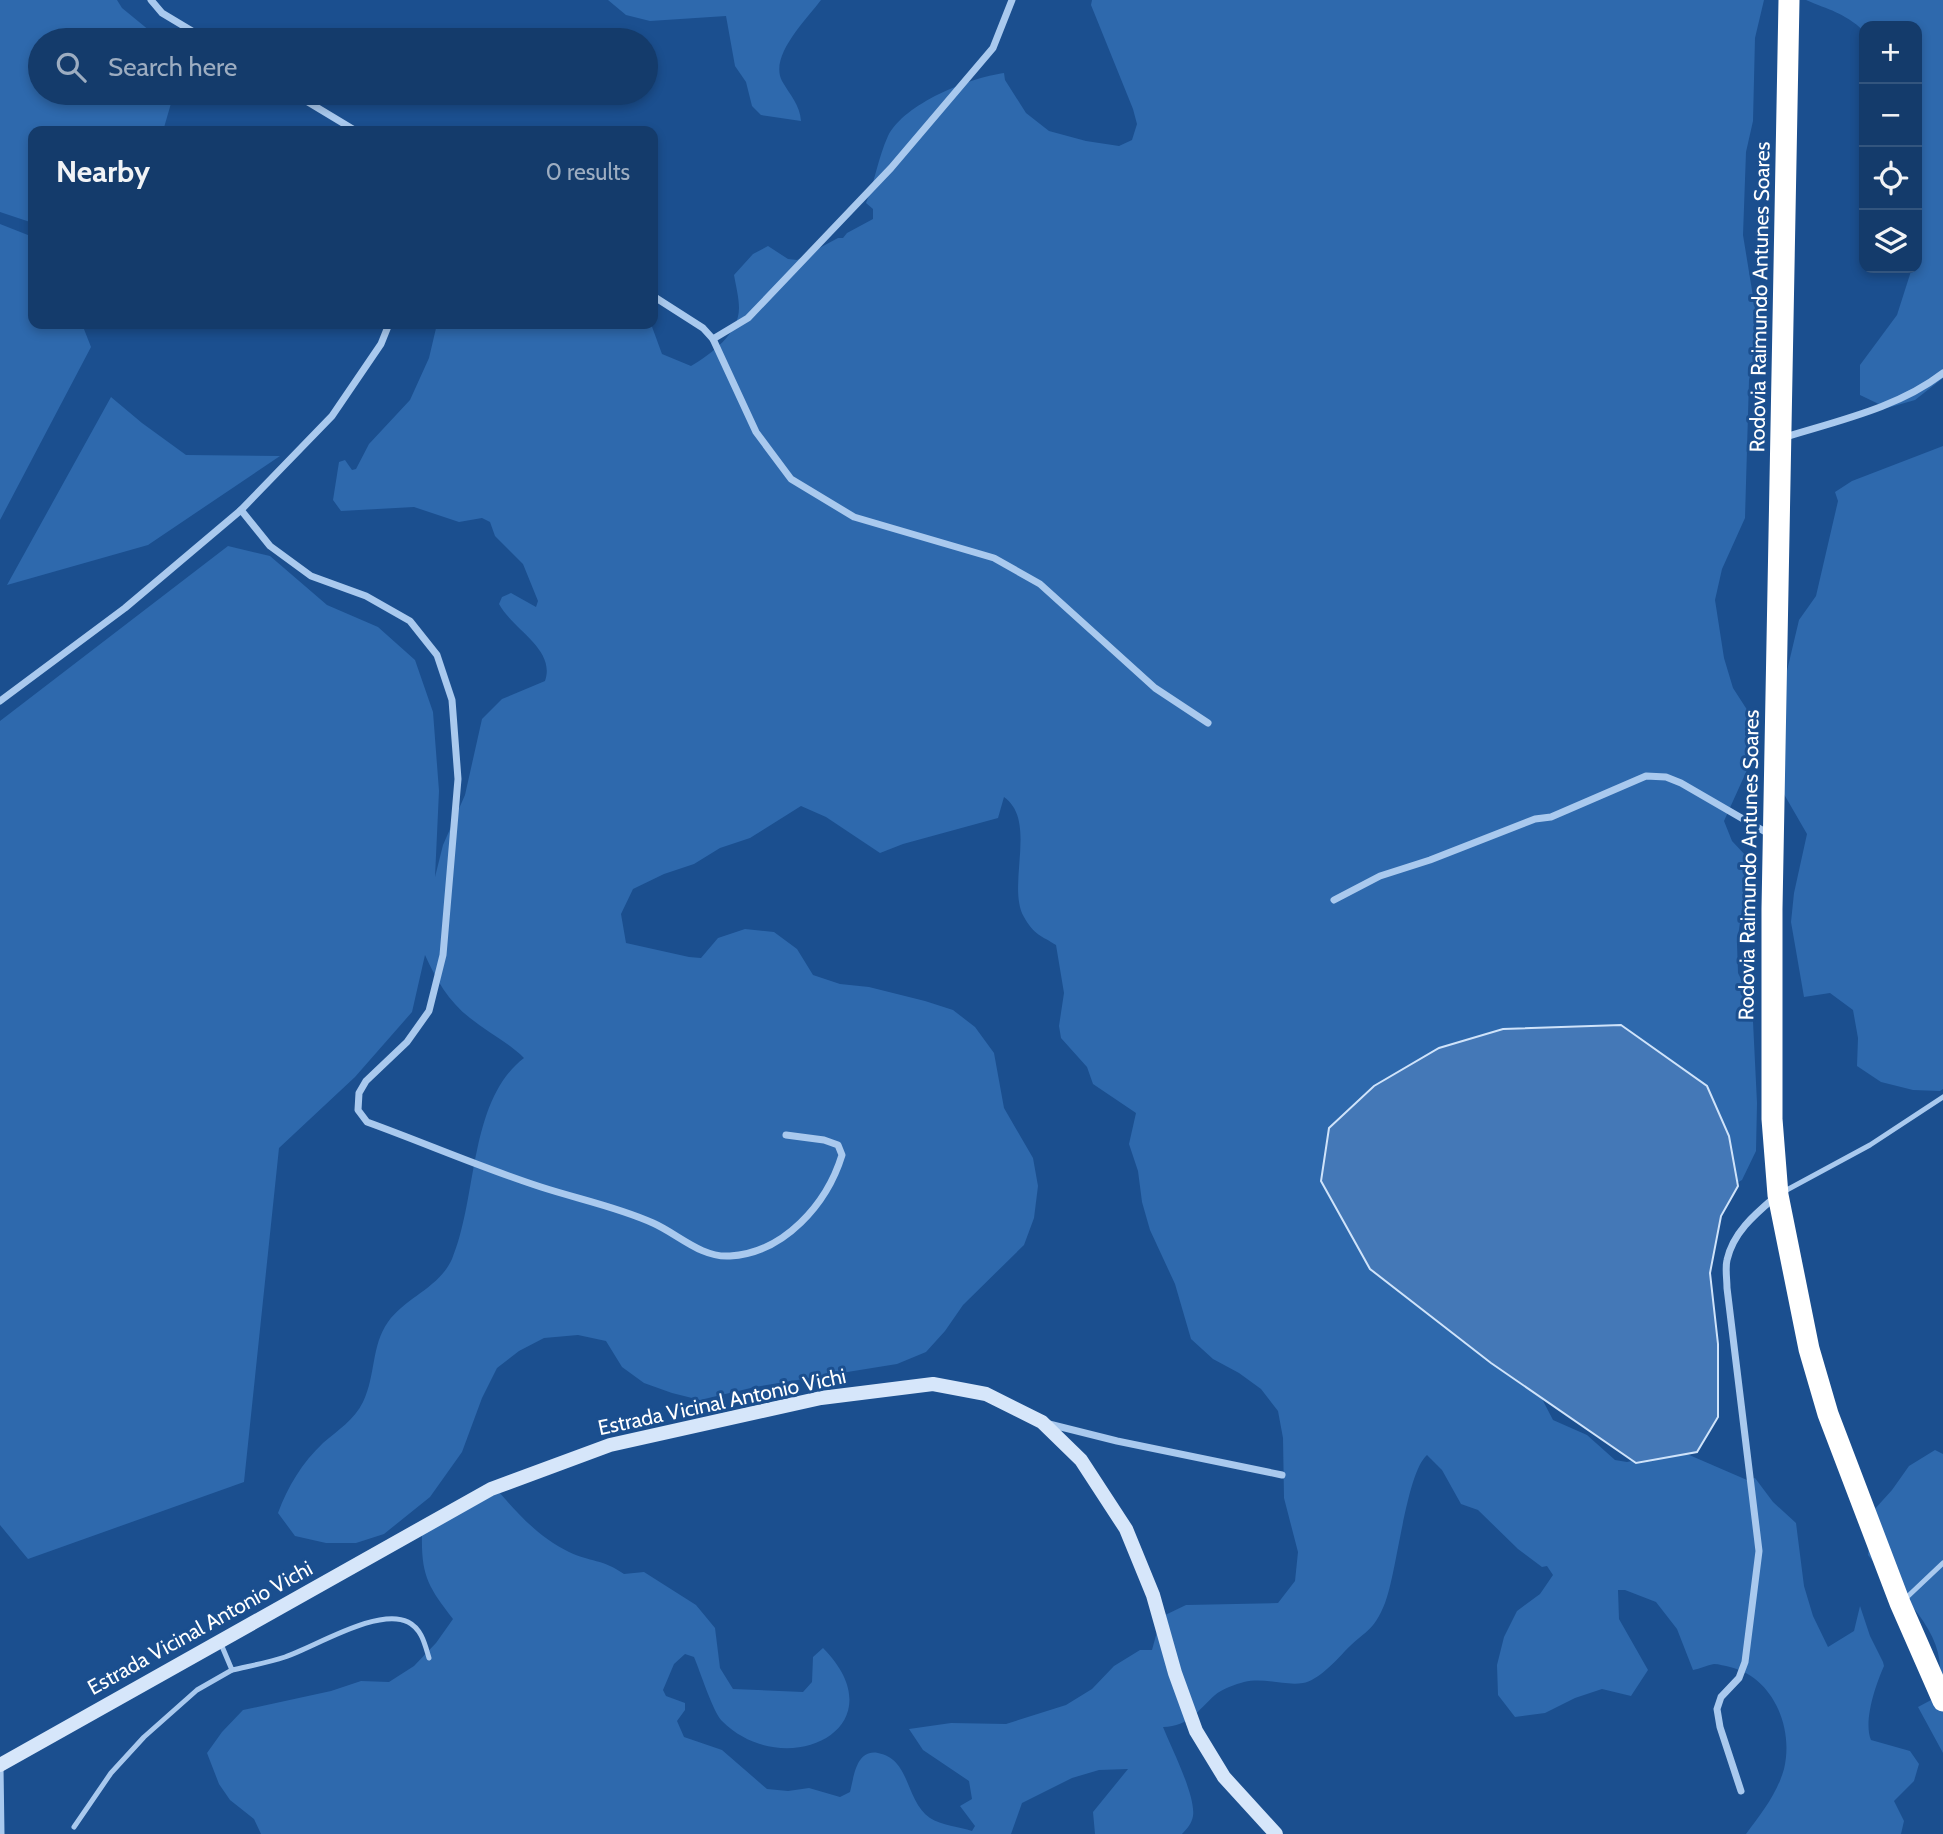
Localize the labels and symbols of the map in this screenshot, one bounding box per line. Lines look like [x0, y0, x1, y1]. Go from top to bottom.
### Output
street label: Rodovia Raimundo Antunes Soares [1744, 141, 1775, 453]
street label: Rodovia Raimundo Antunes Soares [1733, 709, 1764, 1021]
street label: Estrada Vicinal Antonio Vichi [596, 1363, 848, 1440]
street label: Estrada Vicinal Antonio Vichi [83, 1555, 316, 1700]

